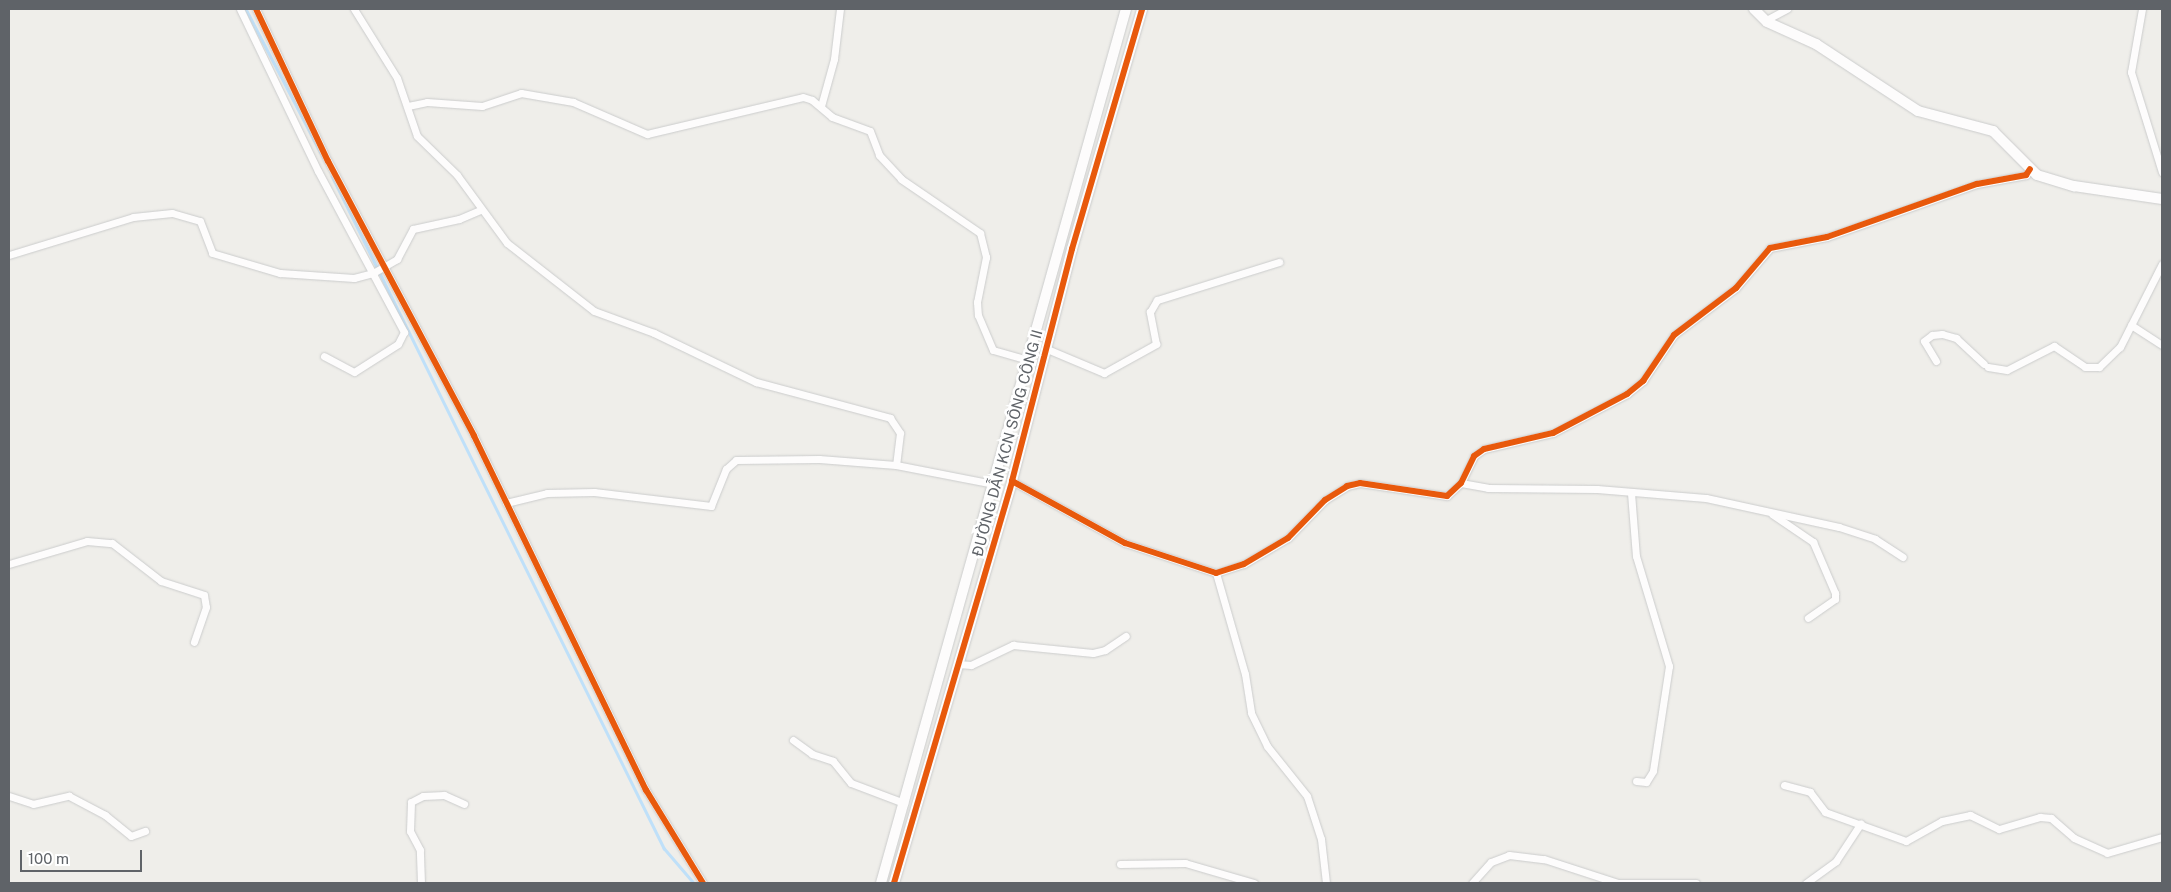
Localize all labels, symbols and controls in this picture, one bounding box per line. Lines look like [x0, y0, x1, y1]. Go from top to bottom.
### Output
street label: ĐƯỜNG DẪN KCN SÔNG CÔNG II [968, 328, 1046, 558]
scale bar [22, 840, 145, 872]
text: 100 m [28, 850, 69, 867]

